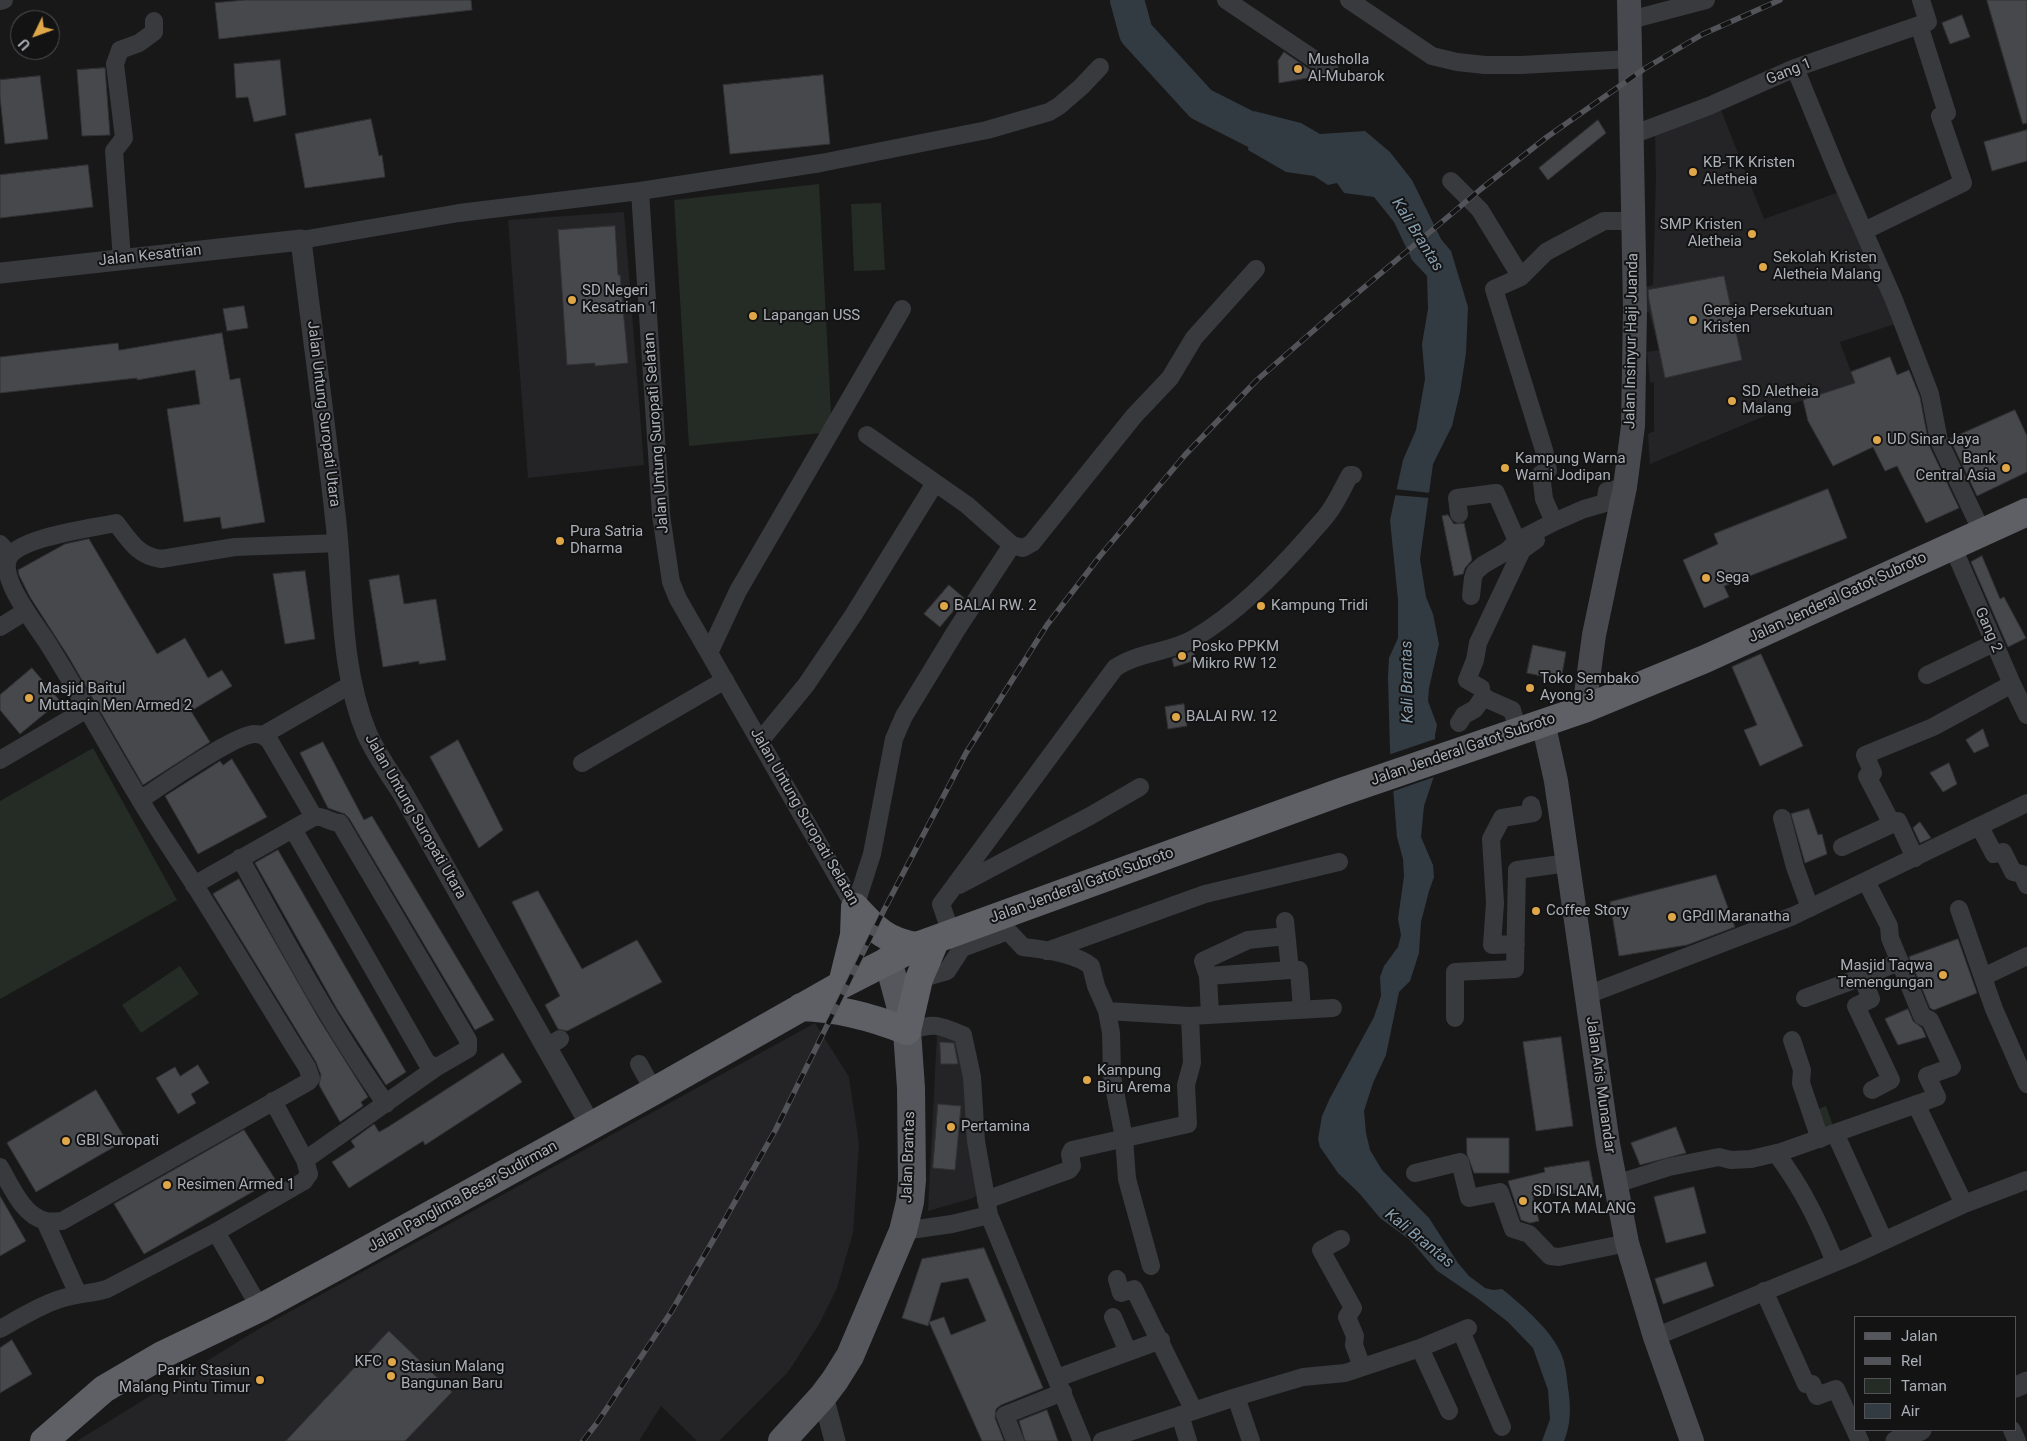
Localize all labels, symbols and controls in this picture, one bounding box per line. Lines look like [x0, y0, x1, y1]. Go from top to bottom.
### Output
north arrow [10, 10, 60, 60]
text: U [16, 36, 34, 53]
place label: Musholla Al-Mubarok [1308, 51, 1385, 86]
street label: Gang 1 [1764, 55, 1814, 89]
marker: Musholla Al-Mubarok [1292, 63, 1304, 75]
place label: KB-TK Kristen Aletheia [1703, 154, 1795, 189]
marker: KB-TK Kristen Aletheia [1687, 166, 1699, 178]
water label: Kali Brantas [1387, 195, 1447, 275]
place label: SMP Kristen Aletheia [1660, 216, 1742, 251]
marker: SMP Kristen Aletheia [1746, 228, 1758, 240]
street label: Jalan Kesatrian [98, 242, 202, 270]
place label: Sekolah Kristen Aletheia Malang [1773, 249, 1881, 284]
street label: Jalan Insinyur Haji Juanda [1621, 253, 1643, 429]
marker: Sekolah Kristen Aletheia Malang [1757, 261, 1769, 273]
place label: SD Negeri Kesatrian 1 [582, 282, 657, 317]
marker: SD Negeri Kesatrian 1 [566, 294, 578, 306]
place label: Gereja Persekutuan Kristen [1703, 302, 1833, 337]
place label: Lapangan USS [763, 307, 860, 325]
marker: Lapangan USS [747, 310, 759, 322]
marker: Gereja Persekutuan Kristen [1687, 314, 1699, 326]
street label: Jalan Untung Suropati Utara [303, 320, 343, 508]
street label: Jalan Untung Suropati Selatan [641, 332, 673, 534]
place label: SD Aletheia Malang [1742, 383, 1819, 418]
marker: SD Aletheia Malang [1726, 395, 1738, 407]
place label: UD Sinar Jaya [1887, 431, 1980, 449]
marker: UD Sinar Jaya [1871, 434, 1883, 446]
place label: Kampung Warna Warni Jodipan [1515, 450, 1626, 485]
place label: Bank Central Asia [1915, 450, 1996, 485]
marker: Kampung Warna Warni Jodipan [1499, 462, 1511, 474]
marker: Bank Central Asia [2000, 462, 2012, 474]
place label: Pura Satria Dharma [570, 523, 643, 558]
marker: Pura Satria Dharma [554, 535, 566, 547]
street label: Jalan Jenderal Gatot Subroto [1746, 549, 1930, 647]
place label: Sega [1716, 569, 1749, 587]
marker: Sega [1700, 572, 1712, 584]
place label: BALAI RW. 2 [954, 597, 1037, 615]
place label: Kampung Tridi [1271, 597, 1368, 615]
marker: BALAI RW. 2 [938, 600, 950, 612]
marker: Kampung Tridi [1255, 600, 1267, 612]
street label: Gang 2 [1970, 605, 2006, 655]
place label: Posko PPKM Mikro RW 12 [1192, 638, 1279, 673]
water label: Kali Brantas [1398, 640, 1418, 724]
marker: Posko PPKM Mikro RW 12 [1176, 650, 1188, 662]
place label: Toko Sembako Ayong 3 [1540, 670, 1639, 705]
place label: Masjid Baitul Muttaqin Men Armed 2 [39, 680, 192, 715]
marker: Toko Sembako Ayong 3 [1524, 682, 1536, 694]
marker: Masjid Baitul Muttaqin Men Armed 2 [23, 692, 35, 704]
place label: BALAI RW. 12 [1186, 708, 1277, 726]
street label: Jalan Jenderal Gatot Subroto [1368, 710, 1558, 790]
marker: BALAI RW. 12 [1170, 711, 1182, 723]
street label: Jalan Untung Suropati Selatan [746, 725, 862, 909]
street label: Jalan Untung Suropati Utara [360, 731, 470, 903]
street label: Jalan Jenderal Gatot Subroto [988, 844, 1176, 928]
place label: Coffee Story [1546, 902, 1629, 920]
marker: Coffee Story [1530, 905, 1542, 917]
place label: GPdI Maranatha [1682, 908, 1790, 926]
marker: GPdI Maranatha [1666, 911, 1678, 923]
place label: Masjid Taqwa Temengungan [1838, 957, 1933, 992]
marker: Masjid Taqwa Temengungan [1937, 969, 1949, 981]
street label: Jalan Aris Munandar [1581, 1015, 1619, 1155]
place label: Kampung Biru Arema [1097, 1062, 1171, 1097]
marker: Kampung Biru Arema [1081, 1074, 1093, 1086]
street label: Jalan Brantas [898, 1111, 920, 1203]
place label: Pertamina [961, 1118, 1030, 1136]
marker: Pertamina [945, 1121, 957, 1133]
place label: GBI Suropati [76, 1132, 159, 1150]
marker: GBI Suropati [60, 1135, 72, 1147]
street label: Jalan Panglima Besar Sudirman [366, 1138, 560, 1256]
place label: Resimen Armed 1 [177, 1176, 295, 1194]
marker: Resimen Armed 1 [161, 1179, 173, 1191]
place label: SD ISLAM, KOTA MALANG [1533, 1183, 1636, 1218]
marker: SD ISLAM, KOTA MALANG [1517, 1195, 1529, 1207]
water label: Kali Brantas [1381, 1205, 1457, 1273]
legend [1854, 1316, 2017, 1431]
text: Jalan [1901, 1327, 1938, 1345]
text: Rel [1901, 1352, 1922, 1370]
place label: KFC [355, 1353, 382, 1371]
marker: KFC [386, 1356, 398, 1368]
place label: Stasiun Malang Bangunan Baru [401, 1358, 504, 1393]
place label: Parkir Stasiun Malang Pintu Timur [119, 1362, 250, 1397]
marker: Stasiun Malang Bangunan Baru [385, 1370, 397, 1382]
marker: Parkir Stasiun Malang Pintu Timur [254, 1374, 266, 1386]
text: Taman [1901, 1377, 1947, 1395]
text: Air [1901, 1402, 1920, 1420]

